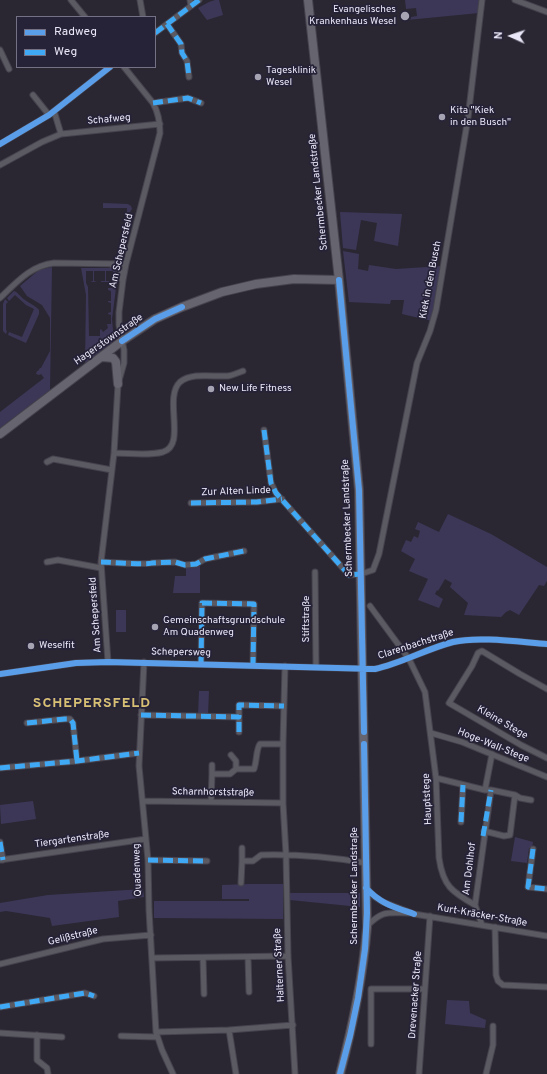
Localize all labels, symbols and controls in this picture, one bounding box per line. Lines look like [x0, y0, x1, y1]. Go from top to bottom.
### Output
place label: Evangelisches Krankenhaus Wesel [309, 4, 396, 28]
marker: Evangelisches Krankenhaus Wesel [399, 10, 411, 22]
legend [16, 16, 156, 68]
north arrow [491, 16, 531, 56]
text: Radweg [54, 24, 97, 40]
text: N [492, 31, 506, 40]
text: Weg [54, 44, 77, 60]
place label: Tagesklinik Wesel [266, 65, 316, 88]
marker: Tagesklinik Wesel [253, 72, 263, 82]
place label: Kita "Kiek in den Busch" [450, 105, 511, 128]
street label: Schafweg [87, 112, 131, 128]
marker: Kita "Kiek in den Busch" [437, 112, 447, 122]
street label: Schermbecker Landstraße [307, 133, 331, 251]
street label: Am Schepersfeld [108, 213, 136, 289]
street label: Kiek in den Busch [418, 240, 444, 320]
street label: Hagerstownstraße [72, 312, 146, 368]
place label: New Life Fitness [219, 383, 292, 395]
marker: New Life Fitness [206, 384, 216, 394]
street label: Schermbecker Landstraße [340, 459, 356, 577]
street label: Zur Alten Linde [201, 485, 271, 499]
street label: Am Schepersfeld [87, 577, 105, 653]
street label: Stiftstraße [301, 596, 313, 642]
place label: Gemeinschaftsgrundschule Am Quadenweg [163, 615, 285, 638]
marker: Gemeinschaftsgrundschule Am Quadenweg [150, 622, 160, 632]
street label: Clarenbachstraße [377, 627, 455, 663]
place label: Weselfit [39, 640, 75, 652]
marker: Weselfit [26, 641, 36, 651]
street label: Schepersweg [151, 646, 211, 660]
district label: SCHEPERSFELD [33, 696, 151, 712]
street label: Kleine Stege [474, 704, 530, 742]
street label: Hoge-Wall-Stege [455, 726, 531, 766]
street label: Hauptstege [421, 773, 435, 825]
street label: Scharnhorststraße [172, 786, 254, 800]
street label: Schermbecker Landstraße [349, 827, 361, 945]
street label: Tiergartenstraße [34, 829, 110, 851]
street label: Am Dohlhof [461, 842, 479, 896]
street label: Quadenweg [131, 843, 145, 897]
street label: Kurt-Kräcker-Straße [436, 902, 528, 930]
street label: Gelißstraße [47, 925, 99, 949]
street label: Halterner Straße [272, 928, 288, 1002]
street label: Drevenacker Straße [407, 951, 425, 1039]

